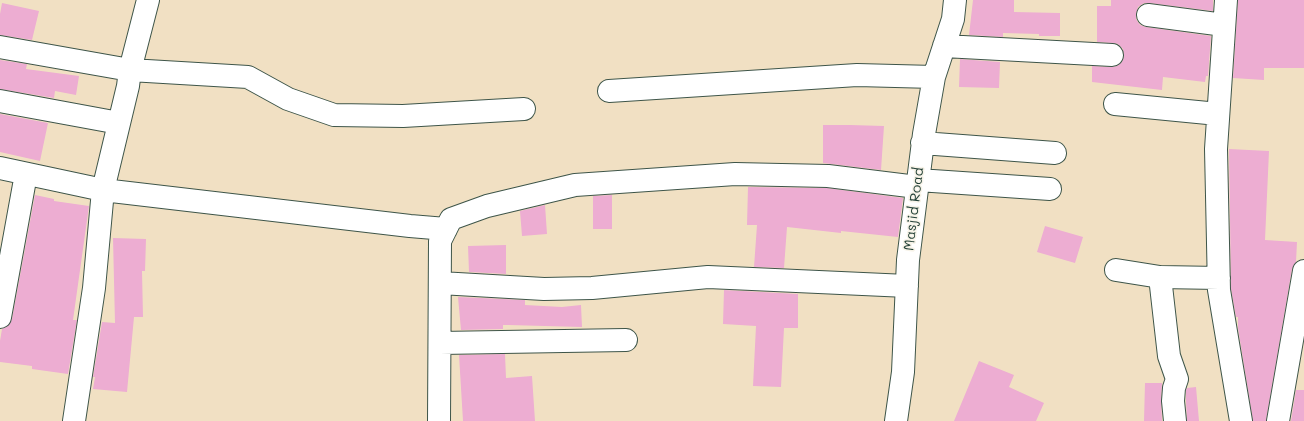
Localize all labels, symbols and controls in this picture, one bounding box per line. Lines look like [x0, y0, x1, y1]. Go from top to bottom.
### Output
street label: Masjid Road [901, 166, 927, 252]

